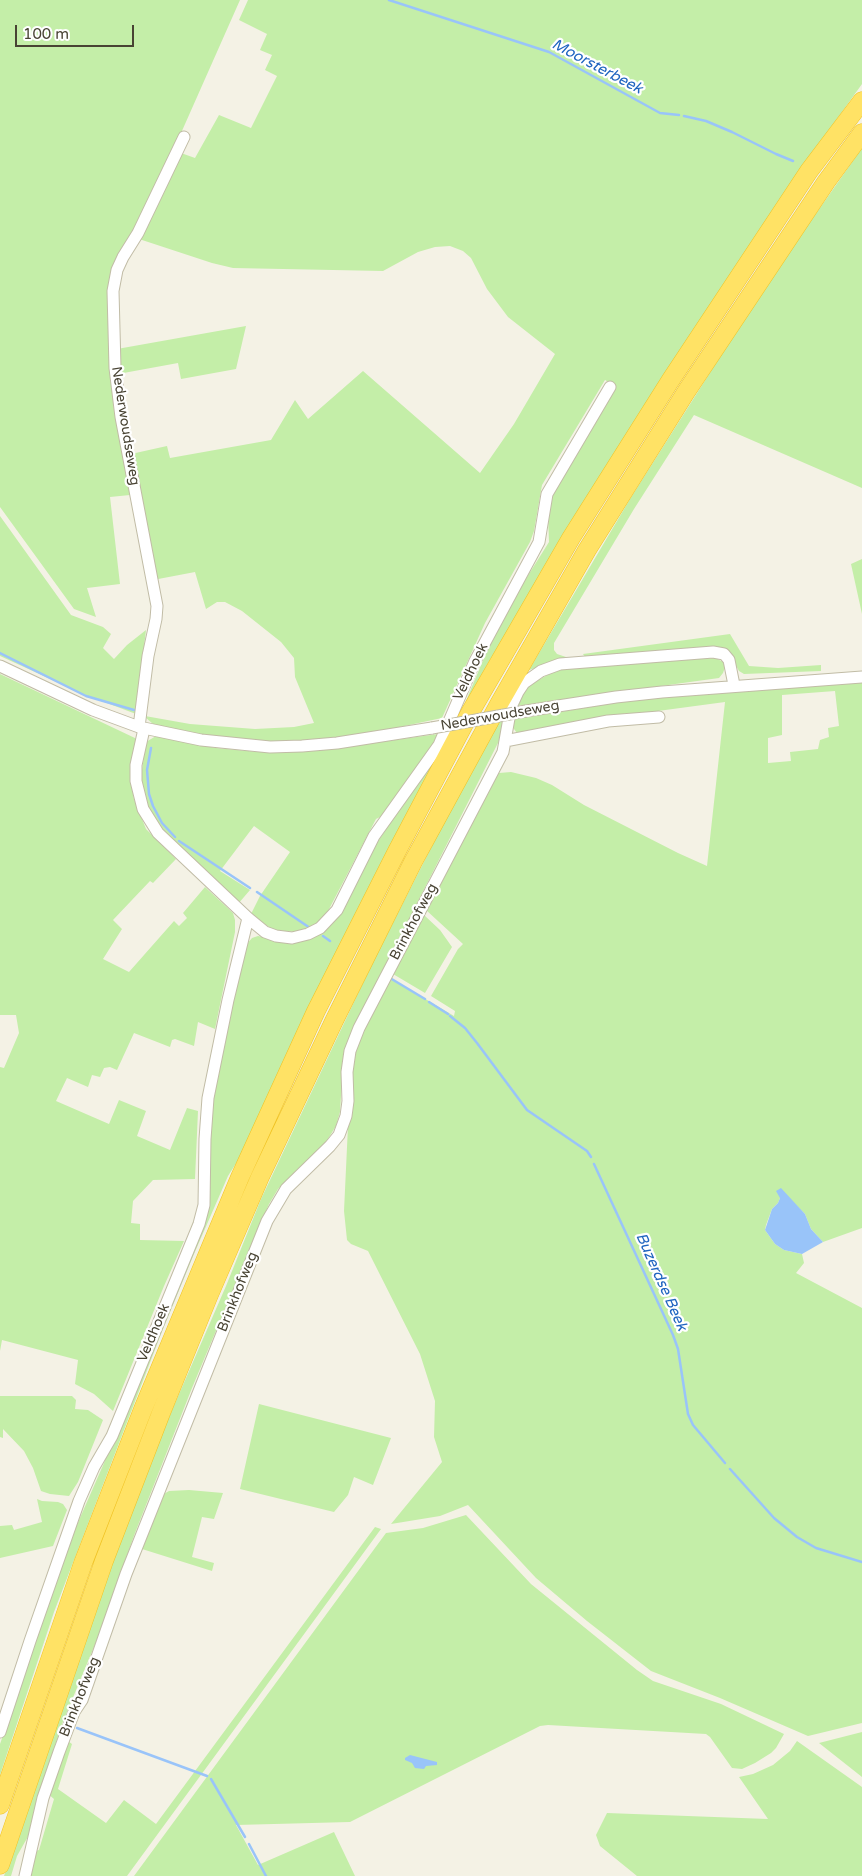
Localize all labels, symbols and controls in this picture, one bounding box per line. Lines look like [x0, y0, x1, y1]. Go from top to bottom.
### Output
scale bar [18, 15, 136, 47]
text: 100 m [23, 25, 69, 43]
water label: Moorsterbeek [549, 36, 645, 98]
street label: Nederwoudseweg [107, 365, 143, 487]
street label: Veldhoek [450, 641, 492, 703]
street label: Nederwoudseweg [439, 697, 561, 735]
street label: Brinkhofweg [387, 881, 441, 963]
water label: Buzerdse Beek [631, 1230, 691, 1334]
street label: Brinkhofweg [214, 1250, 262, 1334]
street label: Veldhoek [134, 1301, 174, 1365]
street label: Brinkhofweg [56, 1655, 104, 1739]

